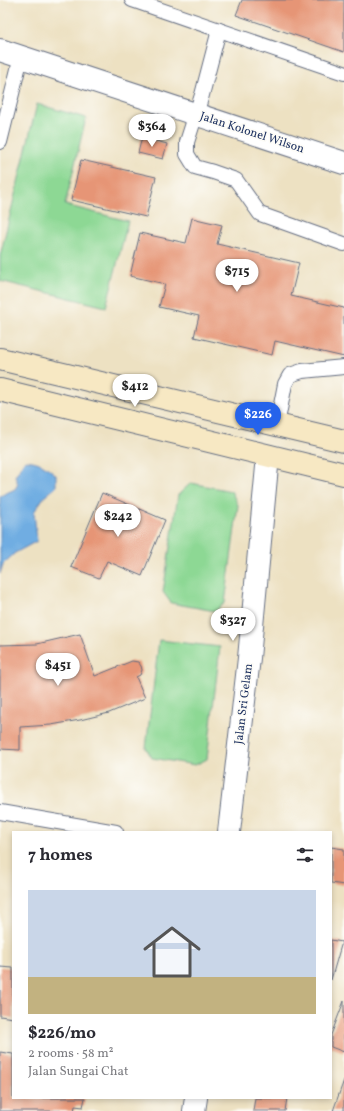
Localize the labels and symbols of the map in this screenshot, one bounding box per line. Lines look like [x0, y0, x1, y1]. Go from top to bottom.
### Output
street label: Jalan Kolonel Wilson [198, 109, 306, 157]
pin: $364 [128, 114, 176, 148]
pin: $715 [213, 259, 261, 293]
pin: $412 [111, 374, 159, 408]
pin: $226 [234, 402, 282, 436]
pin: $242 [94, 504, 142, 538]
pin: $327 [209, 608, 257, 642]
pin: $451 [34, 653, 82, 687]
street label: Jalan Sri Gelam [231, 662, 257, 745]

